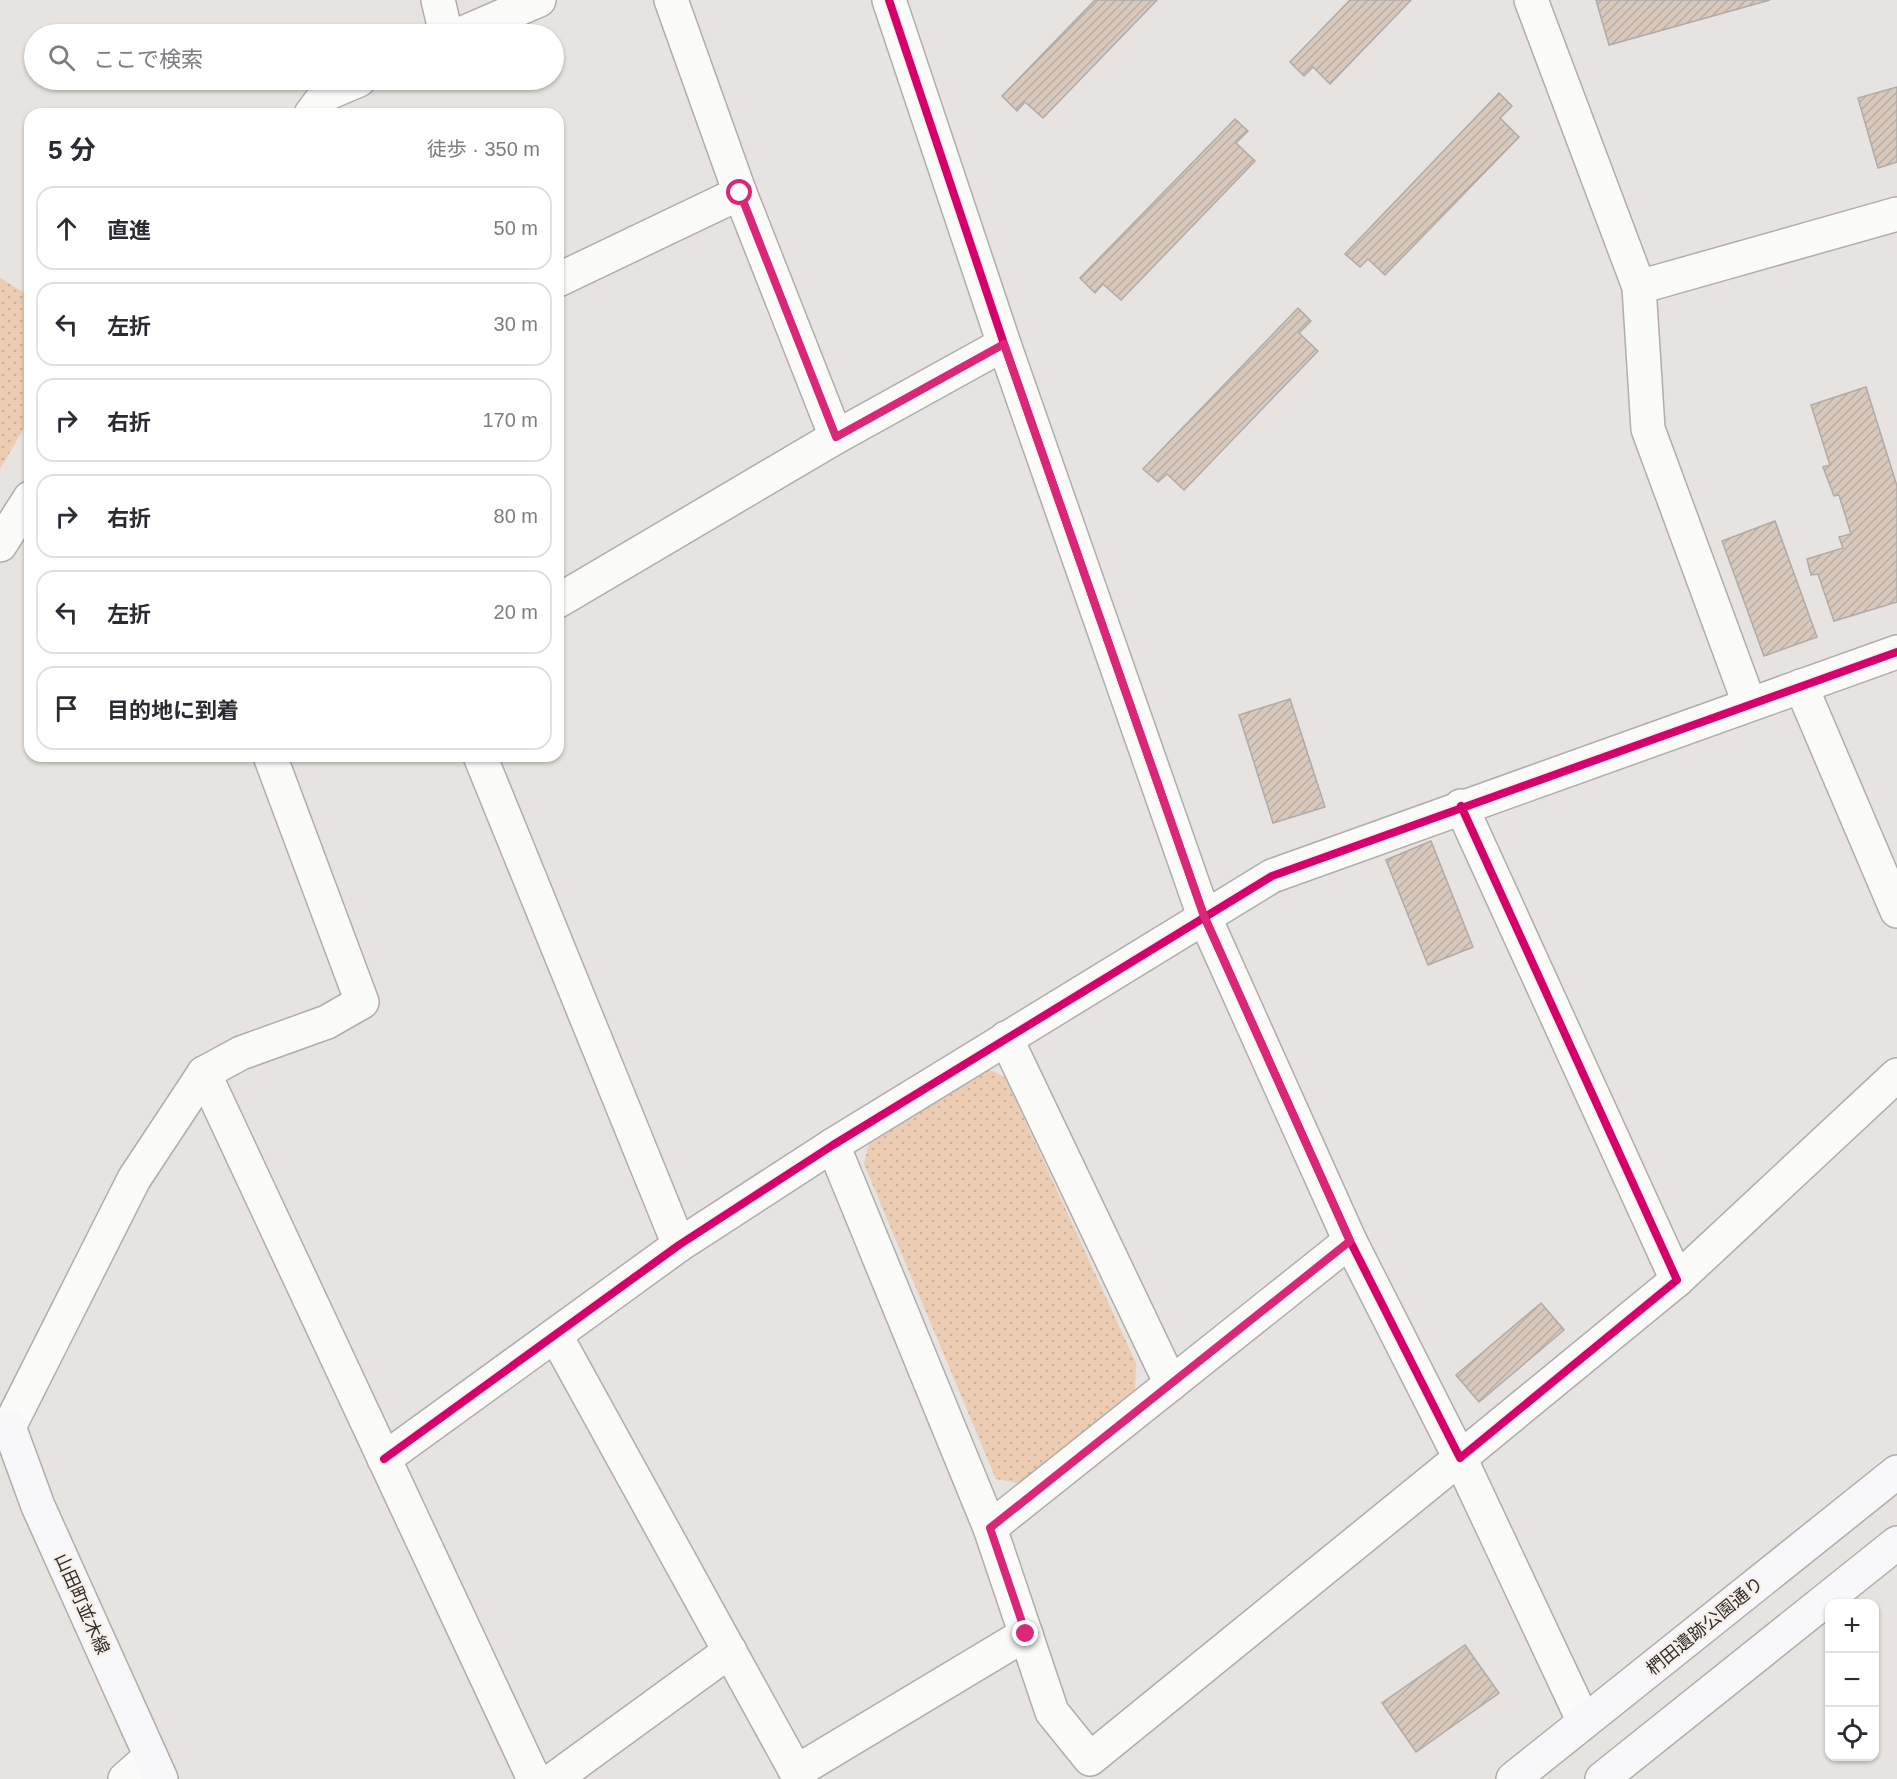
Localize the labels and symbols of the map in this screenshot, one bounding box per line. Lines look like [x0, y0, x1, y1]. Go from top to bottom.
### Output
route start [726, 179, 752, 205]
street label: 山田町並木線 [51, 1551, 113, 1657]
street label: 椚田遺跡公園通り [1643, 1573, 1767, 1679]
route end [1012, 1620, 1038, 1646]

